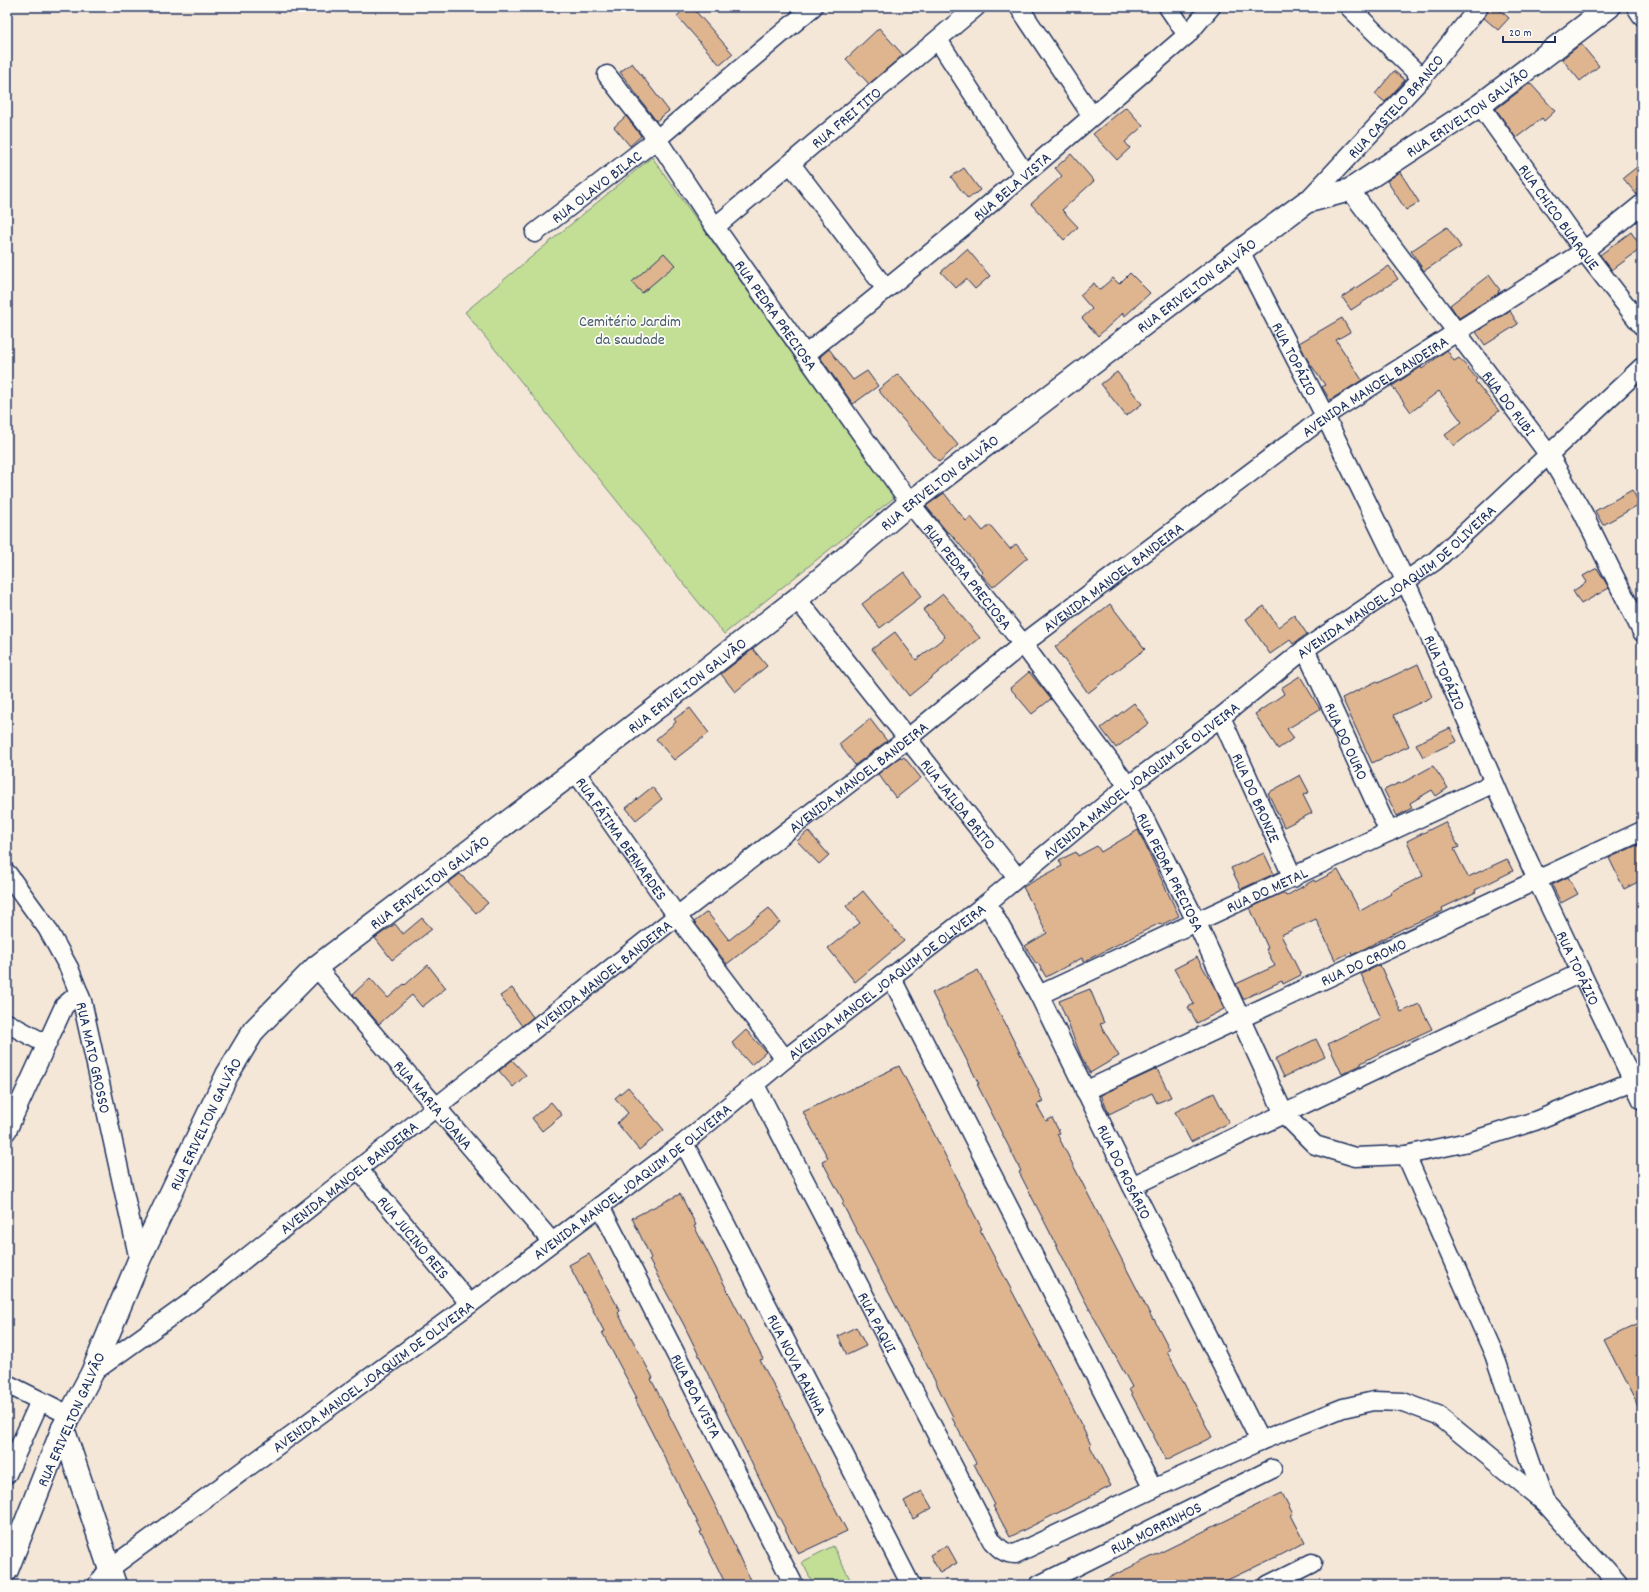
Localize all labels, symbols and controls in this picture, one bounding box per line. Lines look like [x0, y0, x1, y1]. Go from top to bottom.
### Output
scale bar [1503, 18, 1555, 44]
text: 20 m [1509, 25, 1532, 42]
street label: RUA CASTELO BRANCO [1343, 50, 1451, 165]
street label: RUA ERIVELTON GALVÃO [1402, 63, 1535, 164]
street label: RUA FREI TITO [807, 82, 888, 155]
street label: RUA OLAVO BILAC [547, 146, 648, 230]
street label: RUA BELA VISTA [969, 147, 1057, 228]
street label: RUA CHICO BUARQUE [1512, 160, 1604, 277]
street label: RUA ERIVELTON GALVÃO [1133, 234, 1262, 340]
street label: RUA PEDRA PRECIOSA [728, 256, 822, 377]
park label: Cemitério Jardim da saudade [579, 311, 681, 352]
street label: RUA TOPÁZIO [1265, 319, 1322, 401]
street label: AVENIDA MANOEL BANDEIRA [1298, 331, 1454, 444]
street label: RUA DO RUBI [1475, 366, 1540, 442]
street label: RUA ERIVELTON GALVÃO [876, 430, 1005, 538]
street label: AVENIDA MANOEL JOAQUIM DE OLIVEIRA [1292, 500, 1503, 665]
street label: AVENIDA MANOEL BANDEIRA [1039, 518, 1190, 639]
street label: RUA PEDRA PRECIOSA [917, 519, 1017, 636]
street label: RUA TOPÁZIO [1417, 632, 1470, 715]
street label: RUA ERIVELTON GALVÃO [623, 633, 752, 740]
street label: AVENIDA MANOEL JOAQUIM DE OLIVEIRA [1038, 697, 1246, 866]
street label: RUA DO OURO [1317, 699, 1373, 784]
street label: AVENIDA MANOEL BANDEIRA [785, 717, 935, 840]
street label: RUA DO BRONZE [1225, 750, 1285, 847]
street label: RUA JAILDA BRITO [914, 755, 1000, 856]
street label: RUA FÁTIMA BERNARDES [569, 773, 672, 906]
street label: RUA PEDRA PRECIOSA [1129, 809, 1209, 937]
street label: RUA ERIVELTON GALVÃO [366, 830, 495, 936]
street label: RUA DO METAL [1223, 862, 1312, 920]
street label: AVENIDA MANOEL JOAQUIM DE OLIVEIRA [784, 899, 992, 1067]
street label: AVENIDA MANOEL BANDEIRA [530, 915, 678, 1040]
street label: RUA TOPÁZIO [1549, 928, 1604, 1010]
street label: RUA DO CROMO [1317, 933, 1411, 993]
street label: RUA MATO GROSSO [69, 1000, 115, 1116]
street label: RUA ERIVELTON GALVÃO [165, 1054, 249, 1195]
street label: RUA MARIA JOANA [387, 1056, 477, 1156]
street label: AVENIDA MANOEL JOAQUIM DE OLIVEIRA [529, 1099, 738, 1267]
street label: AVENIDA MANOEL BANDEIRA [276, 1116, 424, 1241]
street label: RUA DO ROSÁRIO [1090, 1121, 1156, 1224]
street label: RUA JUCINO REIS [371, 1192, 454, 1285]
street label: RUA PAQUI [850, 1288, 901, 1358]
street label: AVENIDA MANOEL JOAQUIM DE OLIVEIRA [268, 1296, 480, 1459]
street label: RUA NOVA RAINHA [760, 1311, 831, 1421]
street label: RUA ERIVELTON GALVÃO [32, 1349, 112, 1491]
street label: RUA BOA VISTA [664, 1351, 726, 1443]
street label: RUA MORRINHOS [1107, 1497, 1206, 1562]

